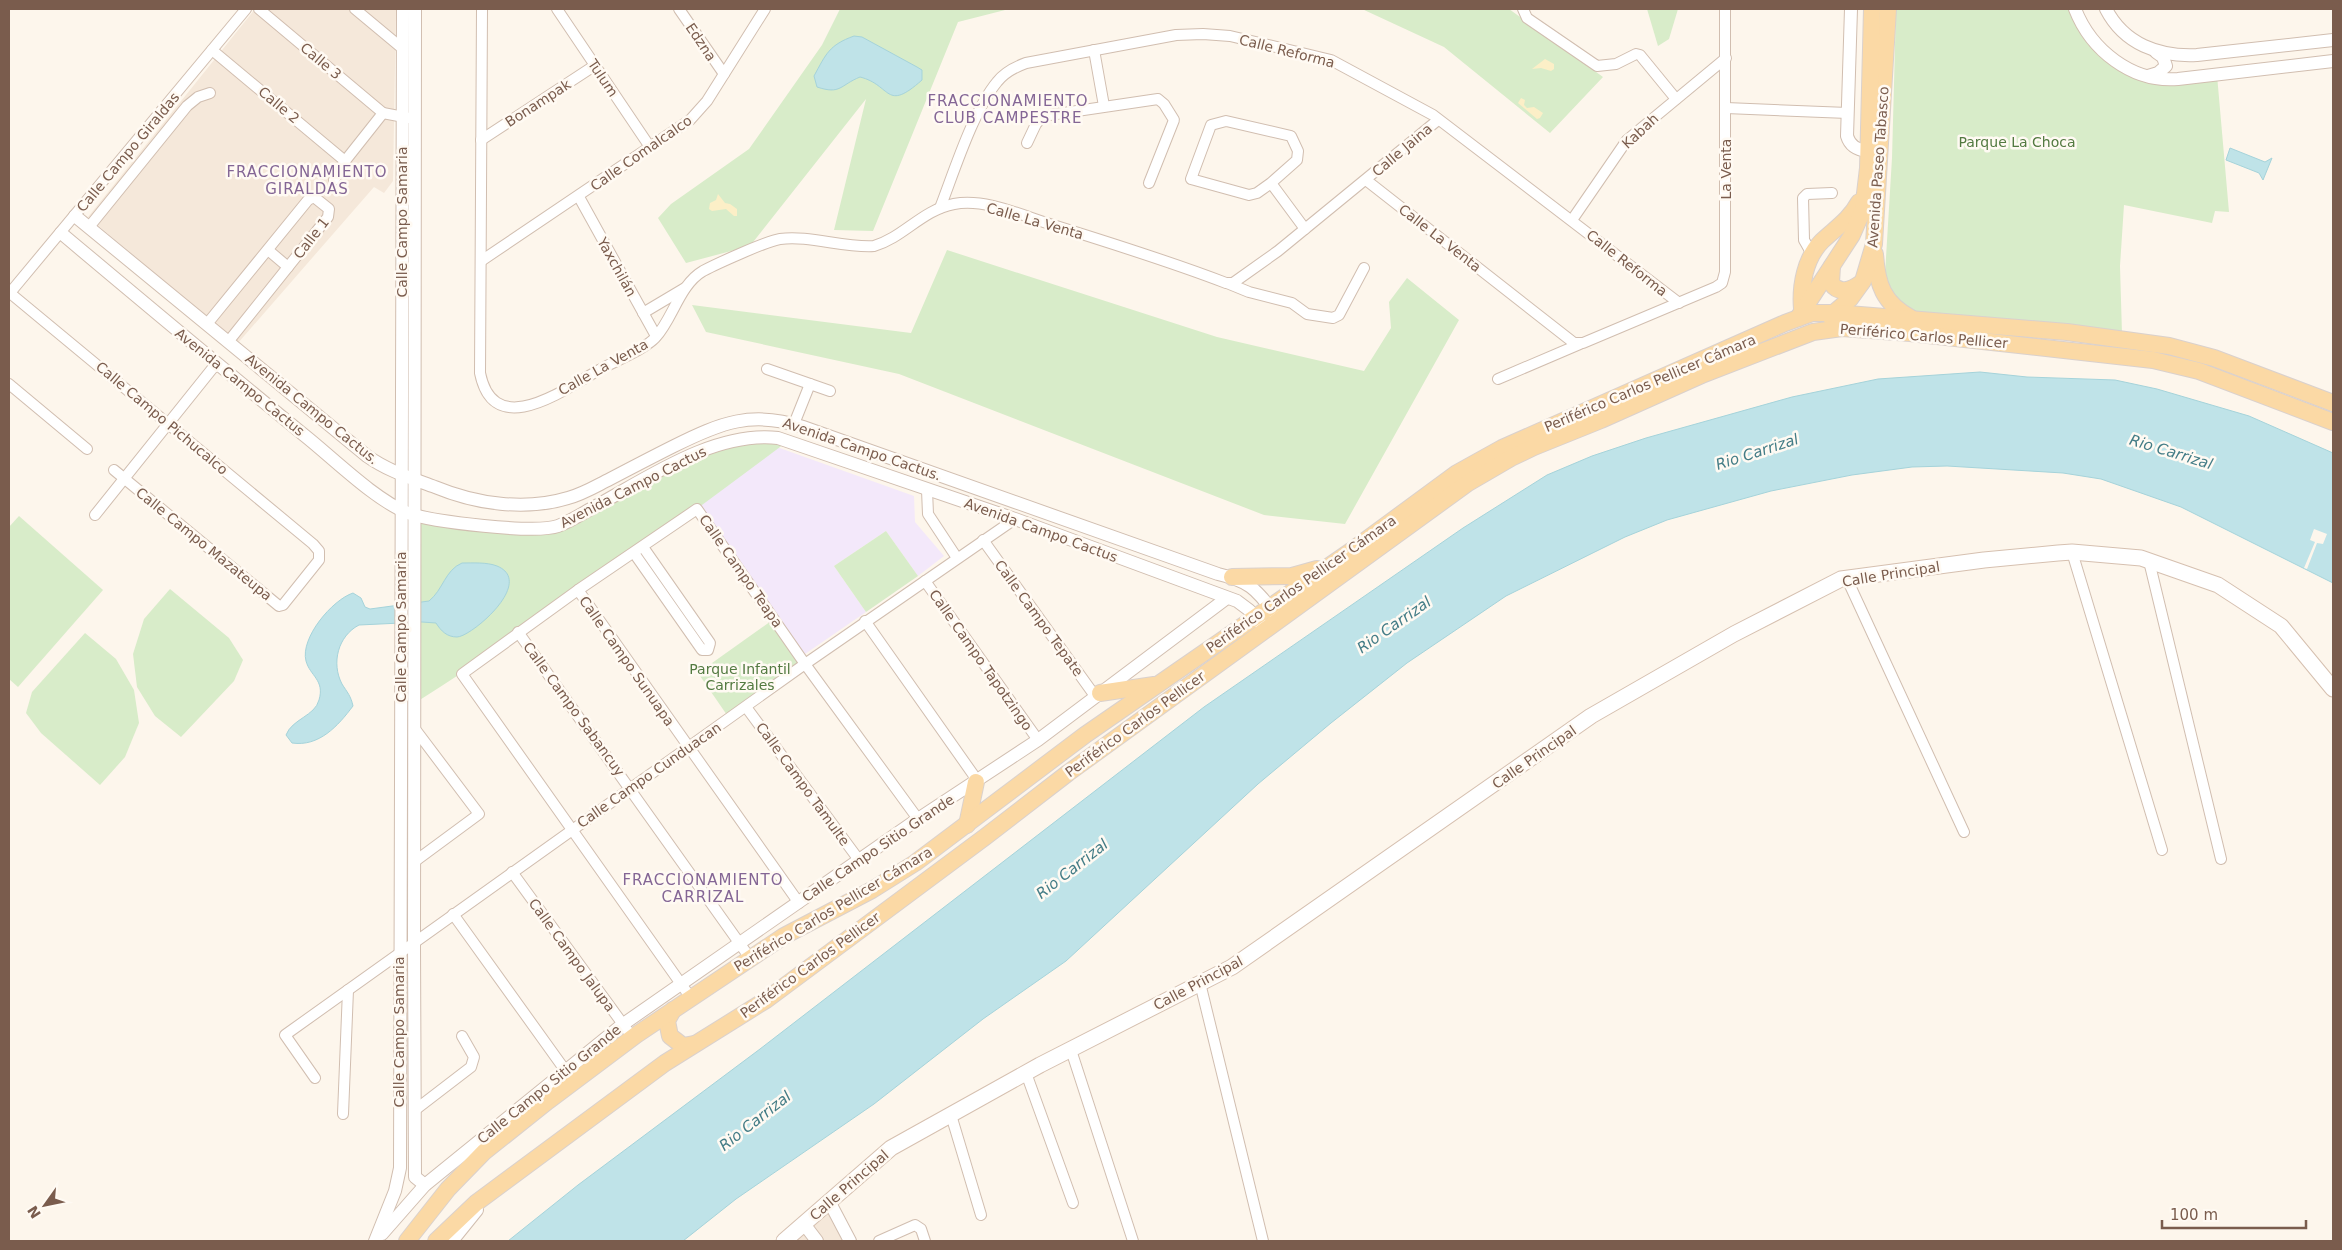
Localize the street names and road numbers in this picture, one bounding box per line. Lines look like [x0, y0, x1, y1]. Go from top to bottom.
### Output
street label: Edzna [682, 20, 720, 64]
street label: Calle Reforma [1237, 31, 1337, 71]
street label: Calle 3 [297, 39, 345, 83]
street label: Tulum [584, 55, 621, 100]
street label: Bonampak [502, 75, 574, 130]
street label: Calle 2 [255, 83, 303, 127]
street label: Avenida Paseo Tabasco [1864, 86, 1892, 248]
street label: Calle Campo Giraldas [73, 89, 183, 215]
street label: Kabah [1619, 110, 1661, 152]
street label: Calle Comalcalco [587, 112, 695, 194]
street label: Calle Jaina [1369, 120, 1435, 180]
street label: La Venta [1718, 139, 1734, 199]
street label: Calle Campo Samaria [394, 147, 410, 298]
street label: Calle La Venta [985, 200, 1085, 242]
street label: Calle La Venta [1396, 201, 1484, 275]
street label: Calle 1 [290, 214, 332, 262]
street label: Calle Reforma [1583, 226, 1671, 300]
street label: Yaxchilán [594, 234, 640, 299]
street label: Periférico Carlos Pellicer [1839, 321, 2009, 351]
street label: Avenida Campo Cactus [172, 325, 308, 439]
street label: Periférico Carlos Pellicer Cámara [1542, 331, 1758, 435]
street label: Calle La Venta [555, 336, 651, 398]
street label: Avenida Campo Cactus. [242, 350, 382, 468]
street label: Calle Campo Pichucalco [93, 358, 231, 478]
street label: Avenida Campo Cactus. [781, 414, 943, 484]
street label: Avenida Campo Cactus [557, 443, 709, 531]
street label: Calle Campo Mazateupa [133, 484, 275, 604]
street label: Avenida Campo Cactus [962, 495, 1120, 565]
street label: Calle Campo Teapa [696, 512, 786, 630]
street label: Periférico Carlos Pellicer Cámara [1203, 512, 1399, 656]
street label: Calle Campo Samaria [393, 552, 409, 703]
street label: Calle Campo Tepate [992, 557, 1086, 679]
street label: Calle Principal [1841, 558, 1941, 590]
street label: Calle Campo Tapotzingo [926, 586, 1036, 734]
street label: Calle Campo Sunuapa [576, 593, 678, 729]
street label: Calle Campo Sabancuy [520, 639, 628, 779]
street label: Periférico Carlos Pellicer [1062, 668, 1208, 780]
street label: Calle Campo Cunduacan [574, 719, 724, 831]
street label: Calle Campo Tamulte [753, 719, 853, 849]
street label: Calle Principal [1489, 722, 1579, 792]
street label: Calle Campo Sitio Grande [799, 791, 957, 905]
street label: Periférico Carlos Pellicer Cámara [731, 843, 935, 975]
street label: Calle Campo Jalupa [526, 895, 618, 1015]
street label: Periférico Carlos Pellicer [737, 909, 883, 1021]
street label: Calle Principal [1151, 953, 1245, 1013]
street label: Calle Campo Samaria [391, 957, 407, 1108]
street label: Calle Campo Sitio Grande [474, 1021, 624, 1147]
street label: Calle Principal [806, 1147, 892, 1223]

